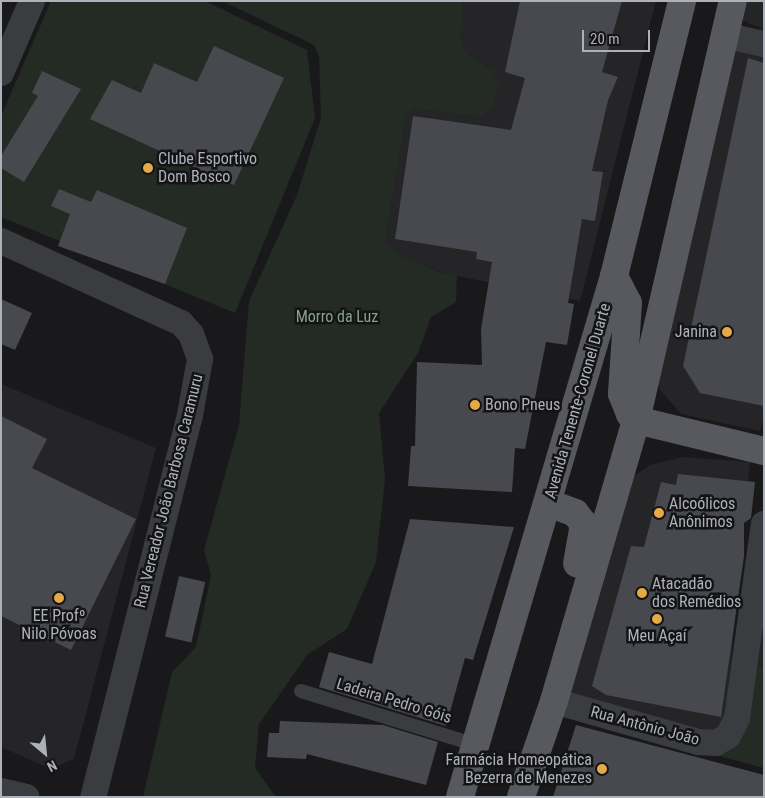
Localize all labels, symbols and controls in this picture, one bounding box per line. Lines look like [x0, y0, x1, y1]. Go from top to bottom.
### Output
scale bar [585, 20, 652, 52]
text: 20 m [590, 30, 620, 48]
place label: Clube Esportivo Dom Bosco [158, 149, 257, 187]
marker: Clube Esportivo Dom Bosco [142, 162, 154, 174]
street label: Avenida Tenente-Coronel Duarte [541, 301, 615, 501]
park label: Morro da Luz [296, 307, 378, 327]
place label: Janina [675, 322, 717, 342]
marker: Janina [721, 326, 733, 338]
street label: Rua Vereador João Barbosa Caramuru [131, 372, 207, 610]
place label: Bono Pneus [485, 395, 560, 415]
marker: Bono Pneus [469, 399, 481, 411]
place label: Alcoólicos Anônimos [669, 494, 735, 532]
marker: Alcoólicos Anônimos [653, 507, 665, 519]
place label: Atacadão dos Remédios [652, 574, 741, 612]
marker: Atacadão dos Remédios [636, 587, 648, 599]
marker: EE Profº Nilo Póvoas [53, 592, 65, 604]
place label: EE Profº Nilo Póvoas [21, 606, 97, 644]
marker: Meu Açaí [651, 613, 663, 625]
place label: Meu Açaí [627, 626, 687, 646]
street label: Ladeira Pedro Góis [334, 674, 454, 728]
street label: Rua Antônio João [589, 702, 701, 750]
north arrow [20, 728, 70, 778]
place label: Farmácia Homeopática Bezerra de Menezes [445, 750, 592, 788]
text: N [45, 757, 60, 775]
marker: Farmácia Homeopática Bezerra de Menezes [596, 763, 608, 775]

